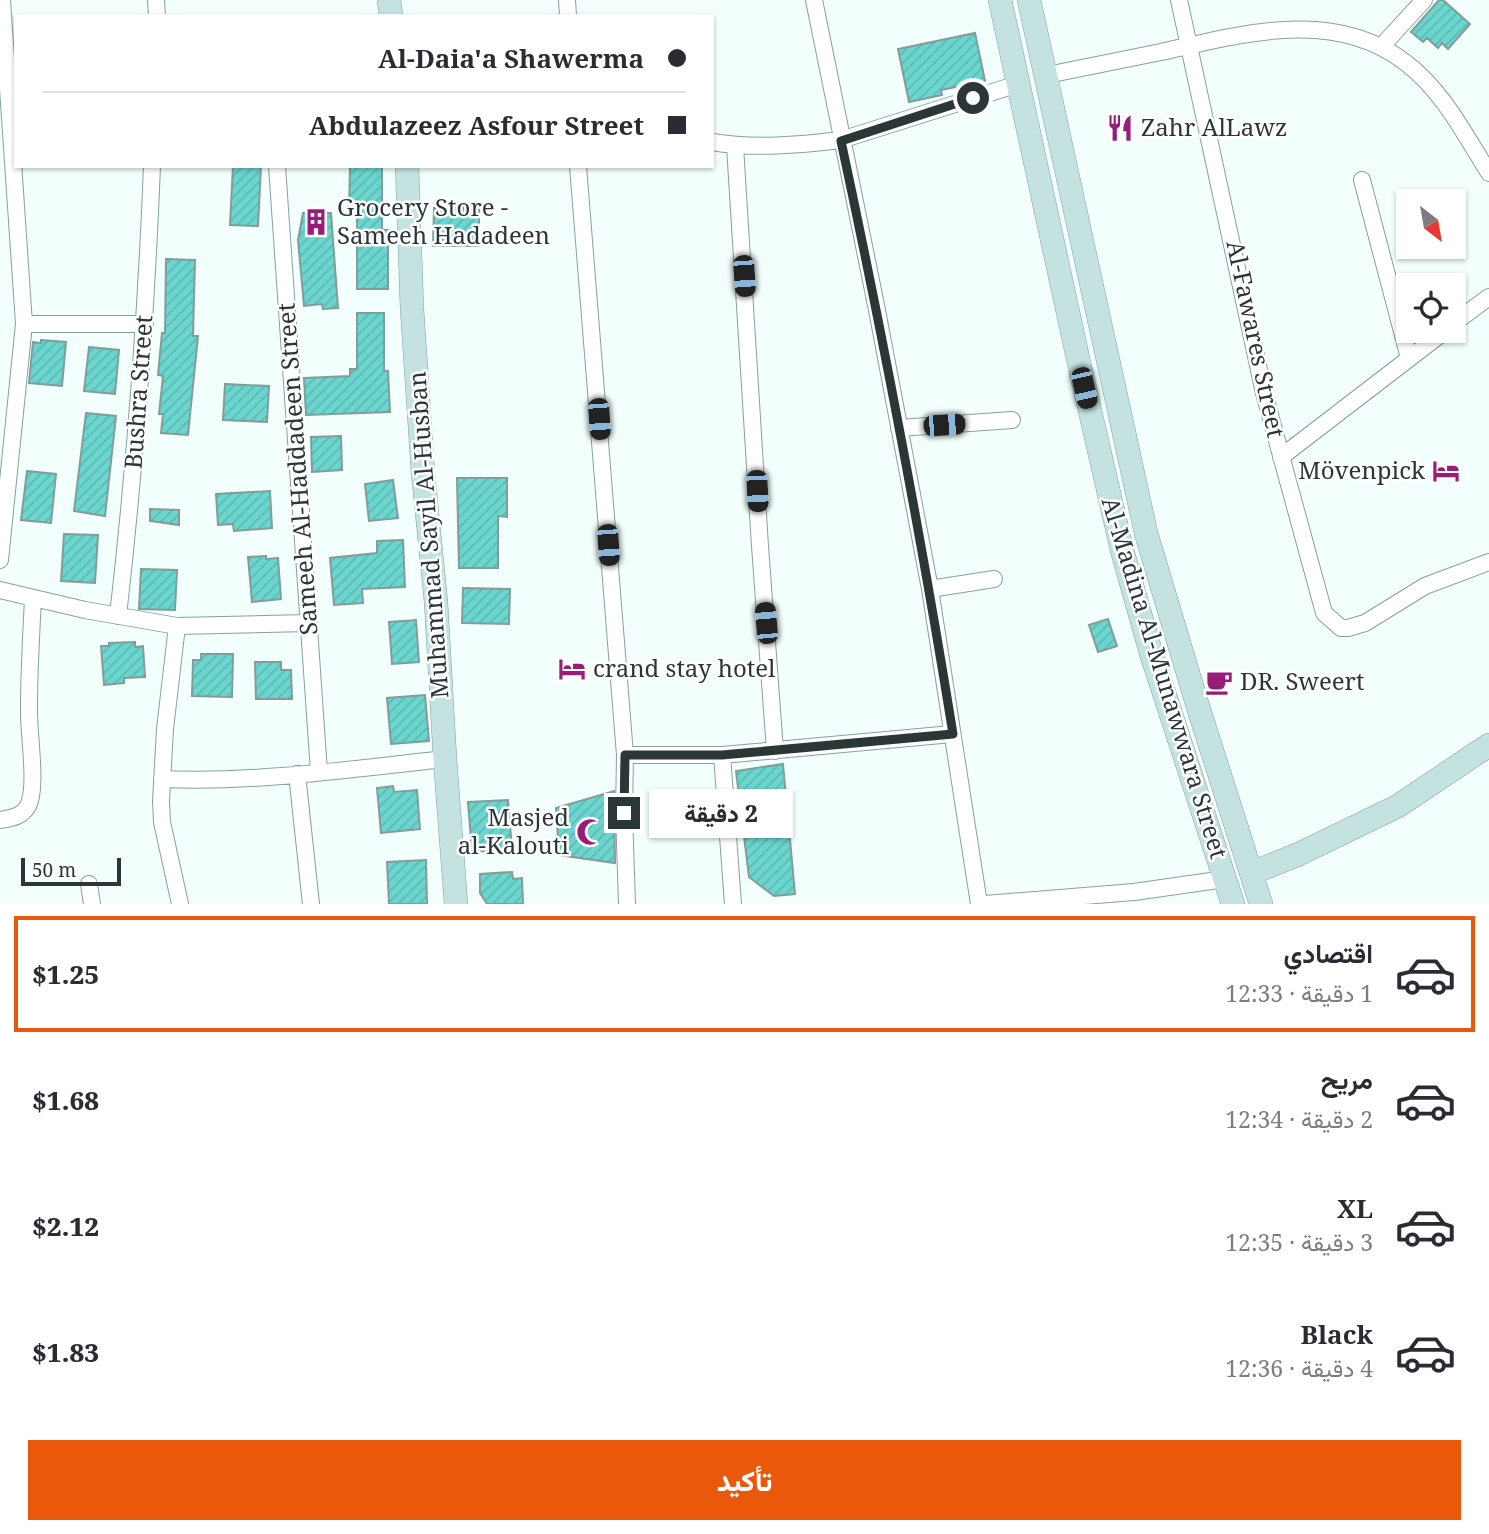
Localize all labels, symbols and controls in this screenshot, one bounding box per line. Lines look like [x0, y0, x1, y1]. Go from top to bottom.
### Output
text: Al-Daia'a Shawerma [378, 40, 644, 76]
route start [957, 82, 989, 114]
text: Abdulazeez Asfour Street [309, 107, 644, 143]
place label: Zahr AlLawz [1141, 110, 1287, 143]
restaurant icon: Zahr AlLawz [1105, 113, 1135, 143]
north arrow [1396, 189, 1466, 259]
map controls [1396, 189, 1466, 343]
place label: Grocery Store - Sameeh Hadadeen [337, 190, 550, 251]
building icon: Grocery Store - Sameeh Hadadeen [301, 207, 331, 237]
street label: Al-Fawares Street [1219, 237, 1293, 440]
car [733, 254, 756, 298]
button: locate [1396, 273, 1466, 343]
street label: Sameeh Al-Haddadeen Street [268, 302, 325, 636]
street label: Bushra Street [116, 314, 159, 470]
car [1070, 365, 1099, 411]
street label: Muhammad Sayil Al-Husban [400, 370, 455, 700]
car [588, 397, 611, 441]
car [923, 413, 966, 437]
place label: Mövenpick [1298, 453, 1426, 486]
hotel icon: Mövenpick [1431, 456, 1461, 486]
car [746, 469, 769, 513]
street label: Al-Madina Al-Munawwara Street [1095, 493, 1236, 862]
car [597, 523, 620, 567]
car [754, 601, 779, 645]
place label: crand stay hotel [593, 651, 776, 684]
hotel icon: crand stay hotel [557, 654, 587, 684]
place label: DR. Sweert [1240, 664, 1364, 697]
cafe icon: DR. Sweert [1204, 667, 1234, 697]
callout: 2 دقيقة [648, 788, 792, 838]
route end [608, 797, 640, 829]
text: 2 دقيقة [684, 797, 758, 829]
place label: Masjed al-Kalouti [458, 800, 569, 861]
mosque icon: Masjed al-Kalouti [575, 817, 605, 847]
scale bar [21, 855, 121, 887]
text: 50 m [32, 857, 76, 883]
text: اقتصادي [1284, 935, 1373, 971]
icon: car [1394, 943, 1457, 1006]
text: $1.25 [32, 956, 99, 992]
text: 1 دقيقة · 12:33 [1225, 977, 1373, 1009]
text: مريح [1321, 1061, 1373, 1097]
icon: car [1394, 1069, 1457, 1132]
text: $1.68 [32, 1082, 99, 1118]
text: 2 دقيقة · 12:34 [1225, 1103, 1373, 1135]
text: XL [1337, 1190, 1373, 1226]
icon: car [1394, 1195, 1457, 1258]
text: $2.12 [32, 1208, 99, 1244]
text: 3 دقيقة · 12:35 [1225, 1226, 1373, 1258]
text: Black [1301, 1316, 1373, 1352]
icon: car [1394, 1321, 1457, 1384]
text: $1.83 [32, 1334, 99, 1370]
text: 4 دقيقة · 12:36 [1225, 1352, 1373, 1384]
button: تأكيد [28, 1440, 1461, 1520]

